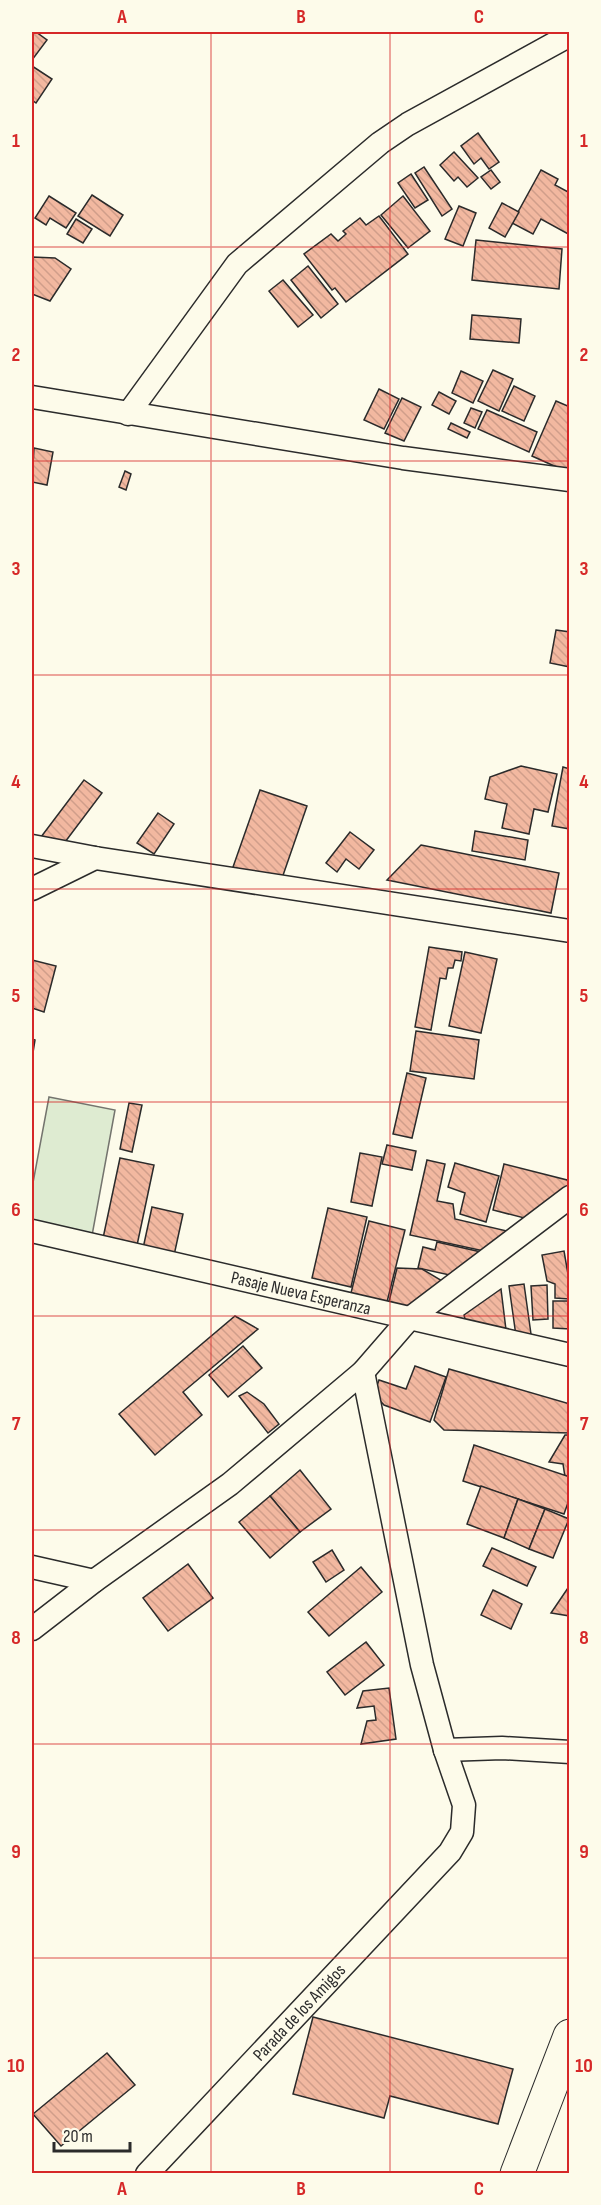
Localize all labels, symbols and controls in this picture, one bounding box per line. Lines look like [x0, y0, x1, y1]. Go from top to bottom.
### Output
text: A [116, 5, 127, 29]
text: B [296, 5, 306, 29]
text: C [474, 5, 484, 29]
text: 1 [12, 129, 20, 153]
text: 1 [580, 129, 588, 153]
text: 2 [12, 343, 20, 367]
text: 2 [580, 343, 588, 367]
text: 3 [12, 557, 21, 581]
text: 3 [580, 557, 589, 581]
text: 4 [11, 770, 21, 794]
text: 4 [579, 770, 589, 794]
text: 5 [12, 984, 21, 1008]
text: 5 [580, 984, 589, 1008]
text: 6 [11, 1198, 21, 1222]
text: 6 [579, 1198, 589, 1222]
street label: Pasaje Nueva Esperanza [229, 1267, 373, 1319]
text: 7 [12, 1412, 21, 1436]
text: 7 [580, 1412, 589, 1436]
text: 8 [11, 1626, 21, 1650]
text: 8 [579, 1626, 589, 1650]
text: 9 [11, 1840, 21, 1864]
text: 9 [579, 1840, 589, 1864]
street label: Parada de los Amigos [249, 1959, 350, 2065]
text: 10 [7, 2054, 25, 2078]
text: 10 [575, 2054, 593, 2078]
scale bar [54, 2115, 130, 2153]
text: 20 m [63, 2126, 93, 2147]
text: A [116, 2177, 127, 2201]
text: B [296, 2177, 306, 2201]
text: C [474, 2177, 484, 2201]

